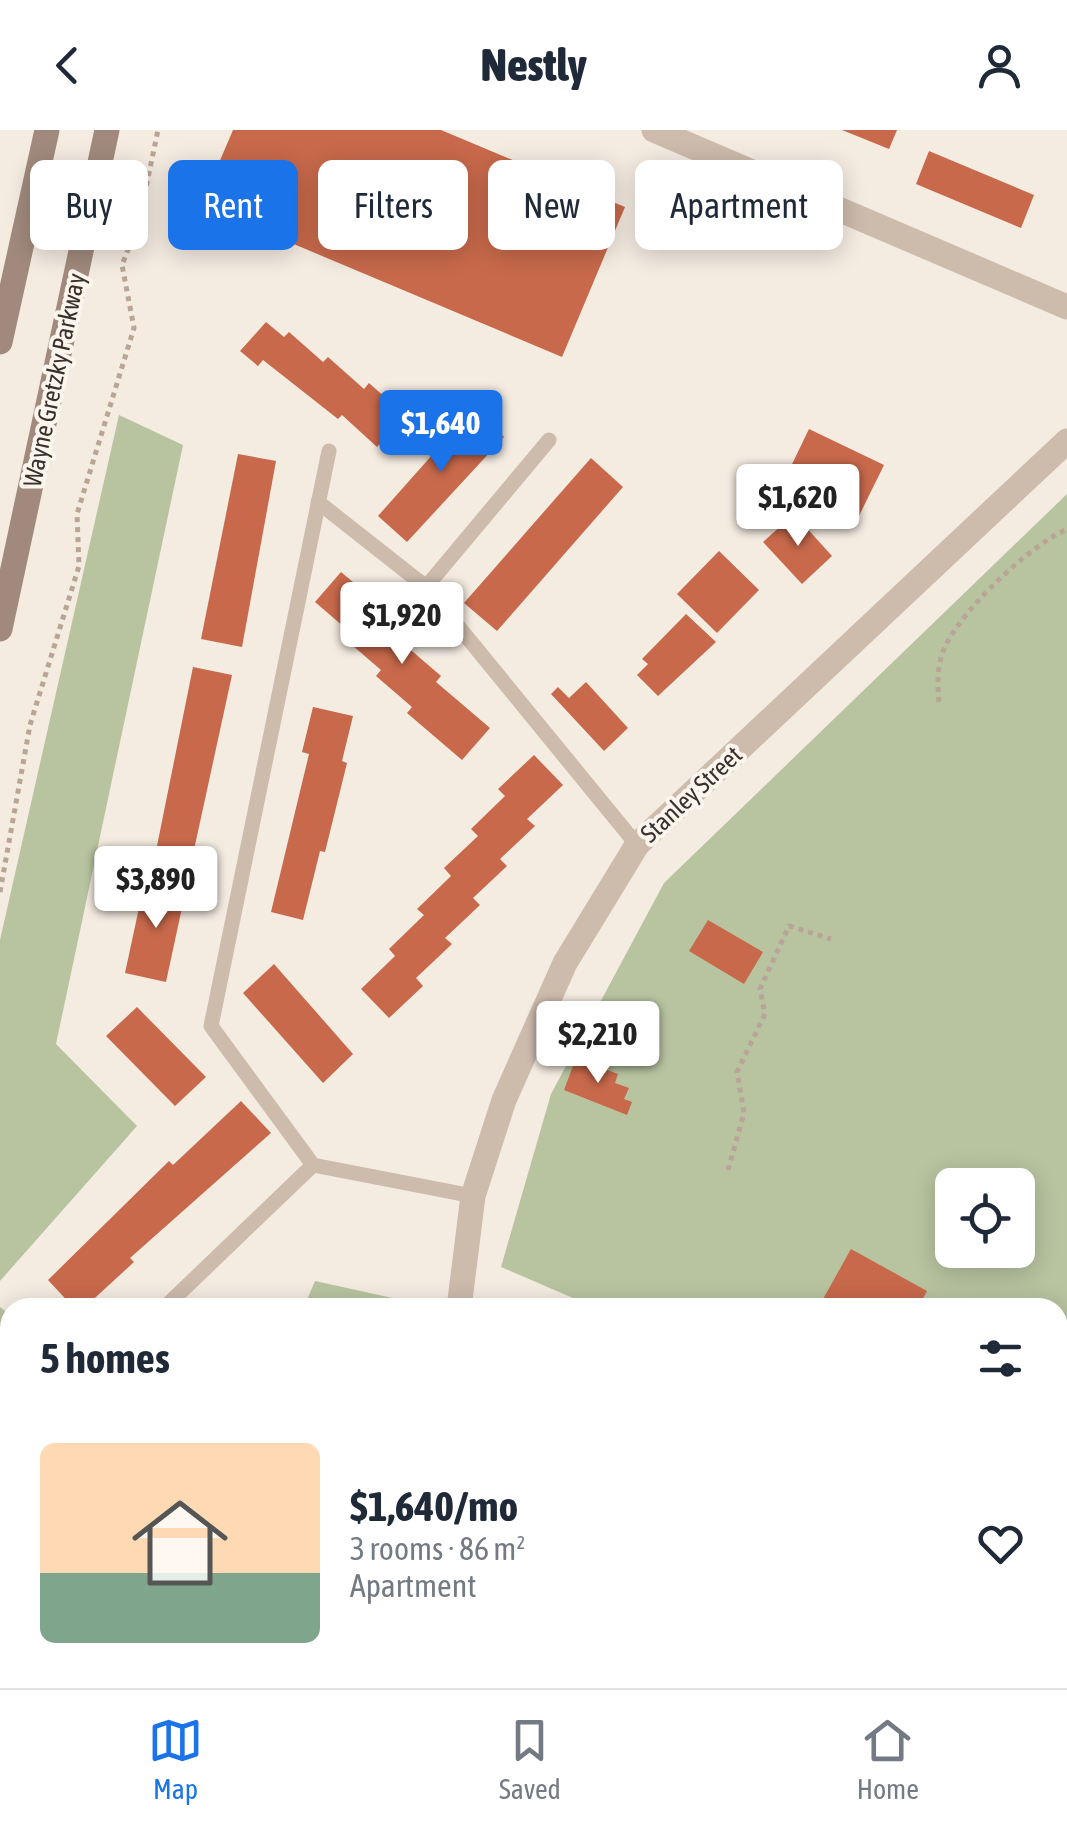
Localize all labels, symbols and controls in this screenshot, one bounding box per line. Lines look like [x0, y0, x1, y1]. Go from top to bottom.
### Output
icon: back [40, 38, 95, 93]
icon: person [972, 38, 1027, 93]
text: Nestly [481, 39, 586, 91]
chip: Buy [30, 160, 148, 250]
chip: Rent [168, 160, 298, 250]
chip: Filters [318, 160, 468, 250]
chip: New [488, 160, 615, 250]
chip: Apartment [635, 160, 843, 250]
street label: Wayne Gretzky Parkway [18, 271, 90, 489]
pin: $1,640 [360, 390, 522, 475]
text: $1,640 [401, 404, 481, 441]
pin: $1,620 [717, 464, 879, 549]
text: $1,620 [758, 478, 838, 515]
pin: $1,920 [321, 582, 483, 667]
text: $1,920 [362, 596, 442, 633]
street label: Stanley Street [635, 740, 747, 848]
pin: $3,890 [75, 846, 237, 931]
text: $3,890 [116, 860, 196, 897]
pin: $2,210 [517, 1001, 679, 1086]
text: $2,210 [558, 1015, 638, 1052]
map controls [935, 1168, 1035, 1268]
button: locate [935, 1168, 1035, 1268]
icon: filters [973, 1331, 1028, 1386]
text: 5 homes [40, 1334, 170, 1382]
text: $1,640/mo [350, 1482, 518, 1530]
icon: home [120, 1483, 240, 1603]
icon: heart [973, 1516, 1028, 1571]
text: 3 rooms · 86 m² [350, 1530, 525, 1567]
text: Apartment [350, 1567, 476, 1604]
tab: Map [148, 1713, 203, 1805]
tab: Saved [499, 1713, 561, 1805]
tab: Home [857, 1713, 919, 1805]

